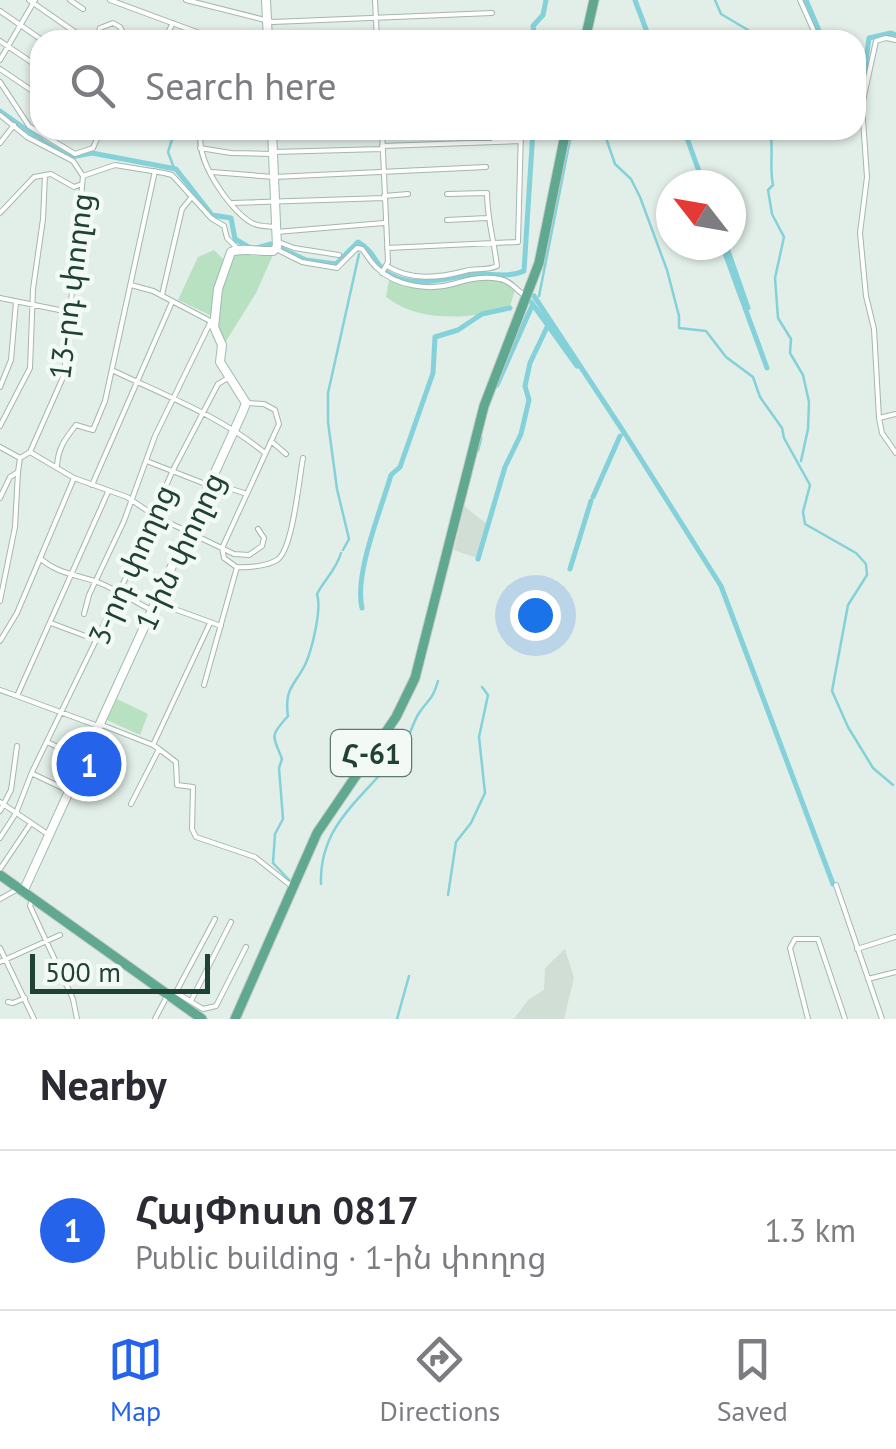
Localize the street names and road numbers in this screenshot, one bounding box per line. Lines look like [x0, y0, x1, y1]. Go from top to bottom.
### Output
street label: 13-րդ փողոց [39, 191, 101, 381]
street label: 1-ին փողոց [125, 466, 233, 636]
street label: 3-րդ փողոց [78, 478, 184, 650]
road number: Հ-61 [331, 730, 411, 776]

